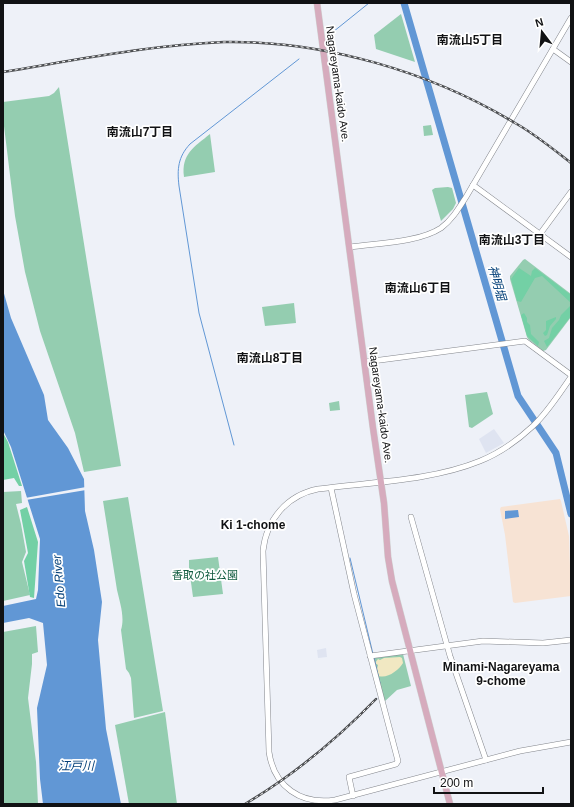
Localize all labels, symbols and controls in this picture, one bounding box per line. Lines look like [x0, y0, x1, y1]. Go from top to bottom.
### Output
north arrow [522, 12, 562, 52]
text: N [534, 16, 545, 29]
street label: Nagareyama-kaido Ave. [324, 25, 352, 143]
district label: 南流山5丁目 [437, 33, 503, 47]
district label: 南流山7丁目 [107, 125, 173, 139]
district label: 南流山3丁目 [479, 233, 545, 247]
water label: 神明堀 [485, 264, 509, 304]
district label: 南流山6丁目 [385, 281, 451, 295]
street label: Nagareyama-kaido Ave. [367, 346, 395, 464]
district label: 南流山8丁目 [237, 351, 303, 365]
district label: Ki 1-chome [221, 518, 286, 532]
water label: Edo River [50, 553, 68, 608]
park label: 香取の社公園 [172, 569, 238, 581]
district label: Minami-Nagareyama 9-chome [443, 660, 560, 688]
water label: 江戸川 [58, 759, 96, 773]
scale bar [434, 769, 543, 795]
text: 200 m [440, 776, 473, 790]

